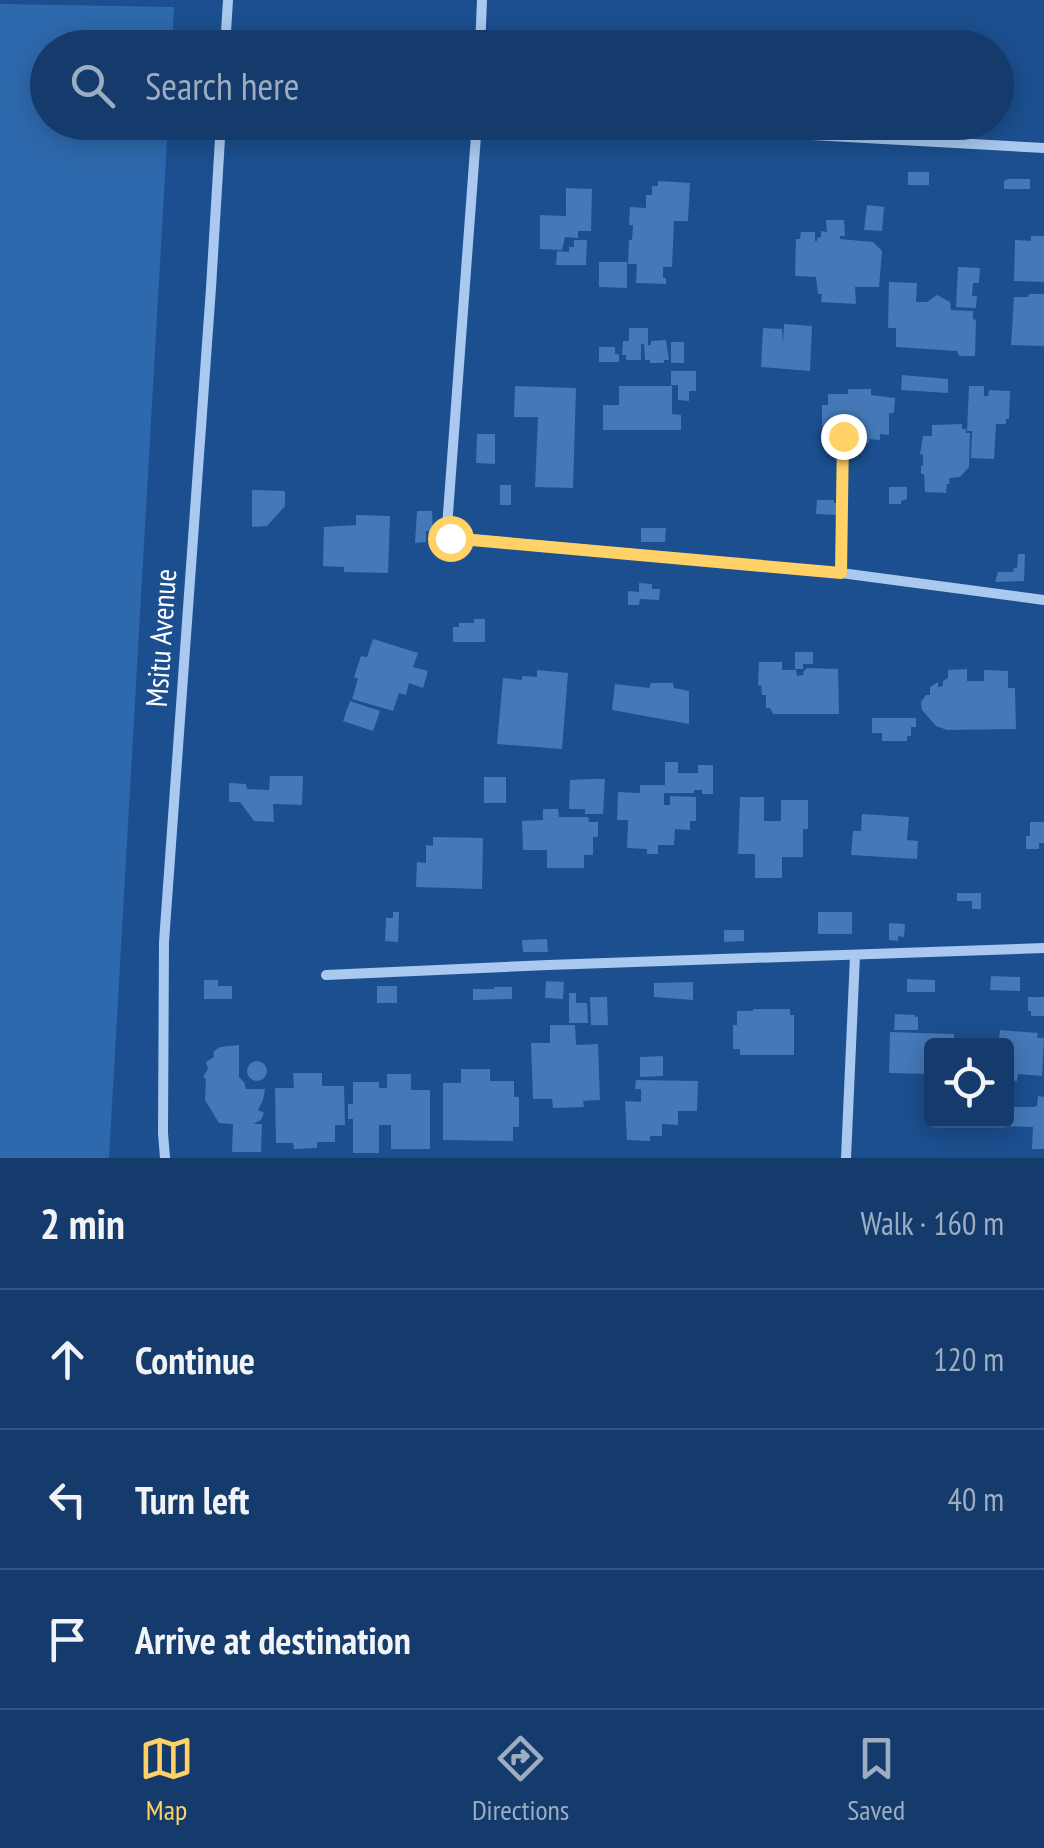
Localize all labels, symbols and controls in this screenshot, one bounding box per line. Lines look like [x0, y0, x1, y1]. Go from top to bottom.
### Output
search box [30, 30, 1014, 140]
icon: search [65, 58, 120, 113]
text: Search here [145, 61, 299, 110]
route end [821, 414, 867, 460]
route start [428, 516, 474, 562]
street label: Msitu Avenue [136, 568, 184, 708]
map controls [924, 1038, 1014, 1128]
button: locate [924, 1038, 1014, 1128]
text: 2 min [40, 1196, 125, 1251]
text: Walk · 160 m [860, 1202, 1004, 1244]
icon: ahead [40, 1332, 95, 1387]
text: Continue [135, 1335, 255, 1384]
text: 120 m [933, 1338, 1004, 1380]
icon: left [40, 1472, 95, 1527]
text: Turn left [135, 1475, 249, 1524]
text: 40 m [948, 1478, 1004, 1520]
icon: arrive [40, 1612, 95, 1667]
text: Arrive at destination [135, 1615, 411, 1664]
tab: Map [139, 1731, 194, 1828]
tab: Directions [472, 1731, 569, 1828]
tab: Saved [847, 1731, 905, 1828]

